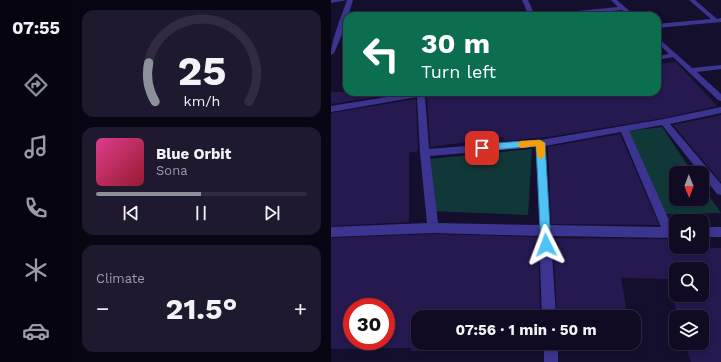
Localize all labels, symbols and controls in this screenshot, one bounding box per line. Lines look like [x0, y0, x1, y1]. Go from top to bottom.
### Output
text: 07:55 [12, 17, 60, 38]
text: 30 m [421, 27, 490, 60]
icon: left [355, 28, 407, 80]
text: 25 [177, 45, 226, 94]
text: Turn left [421, 61, 496, 82]
icon: directions [22, 71, 50, 99]
text: km/h [183, 92, 220, 108]
pin [465, 131, 499, 165]
icon: music [22, 133, 50, 161]
icon: arrive [471, 137, 493, 159]
text: Blue Orbit [156, 145, 231, 163]
text: Sona [156, 163, 188, 178]
north arrow [669, 166, 709, 206]
map controls [669, 166, 709, 350]
icon: phone [22, 194, 50, 222]
icon: previous [120, 202, 142, 224]
icon: pause [190, 202, 212, 224]
icon: next [261, 202, 283, 224]
button: sound [669, 214, 709, 254]
position arrow [525, 224, 567, 266]
icon: climate [22, 256, 50, 284]
button: search [669, 262, 709, 302]
text: Climate [96, 271, 145, 286]
text: 21.5° [166, 291, 237, 326]
text: − [96, 296, 109, 321]
text: + [294, 296, 307, 321]
speed limit sign: 30 [343, 298, 395, 350]
button: layers [669, 310, 709, 350]
icon: car [22, 317, 50, 345]
text: 07:56 · 1 min · 50 m [455, 321, 597, 339]

